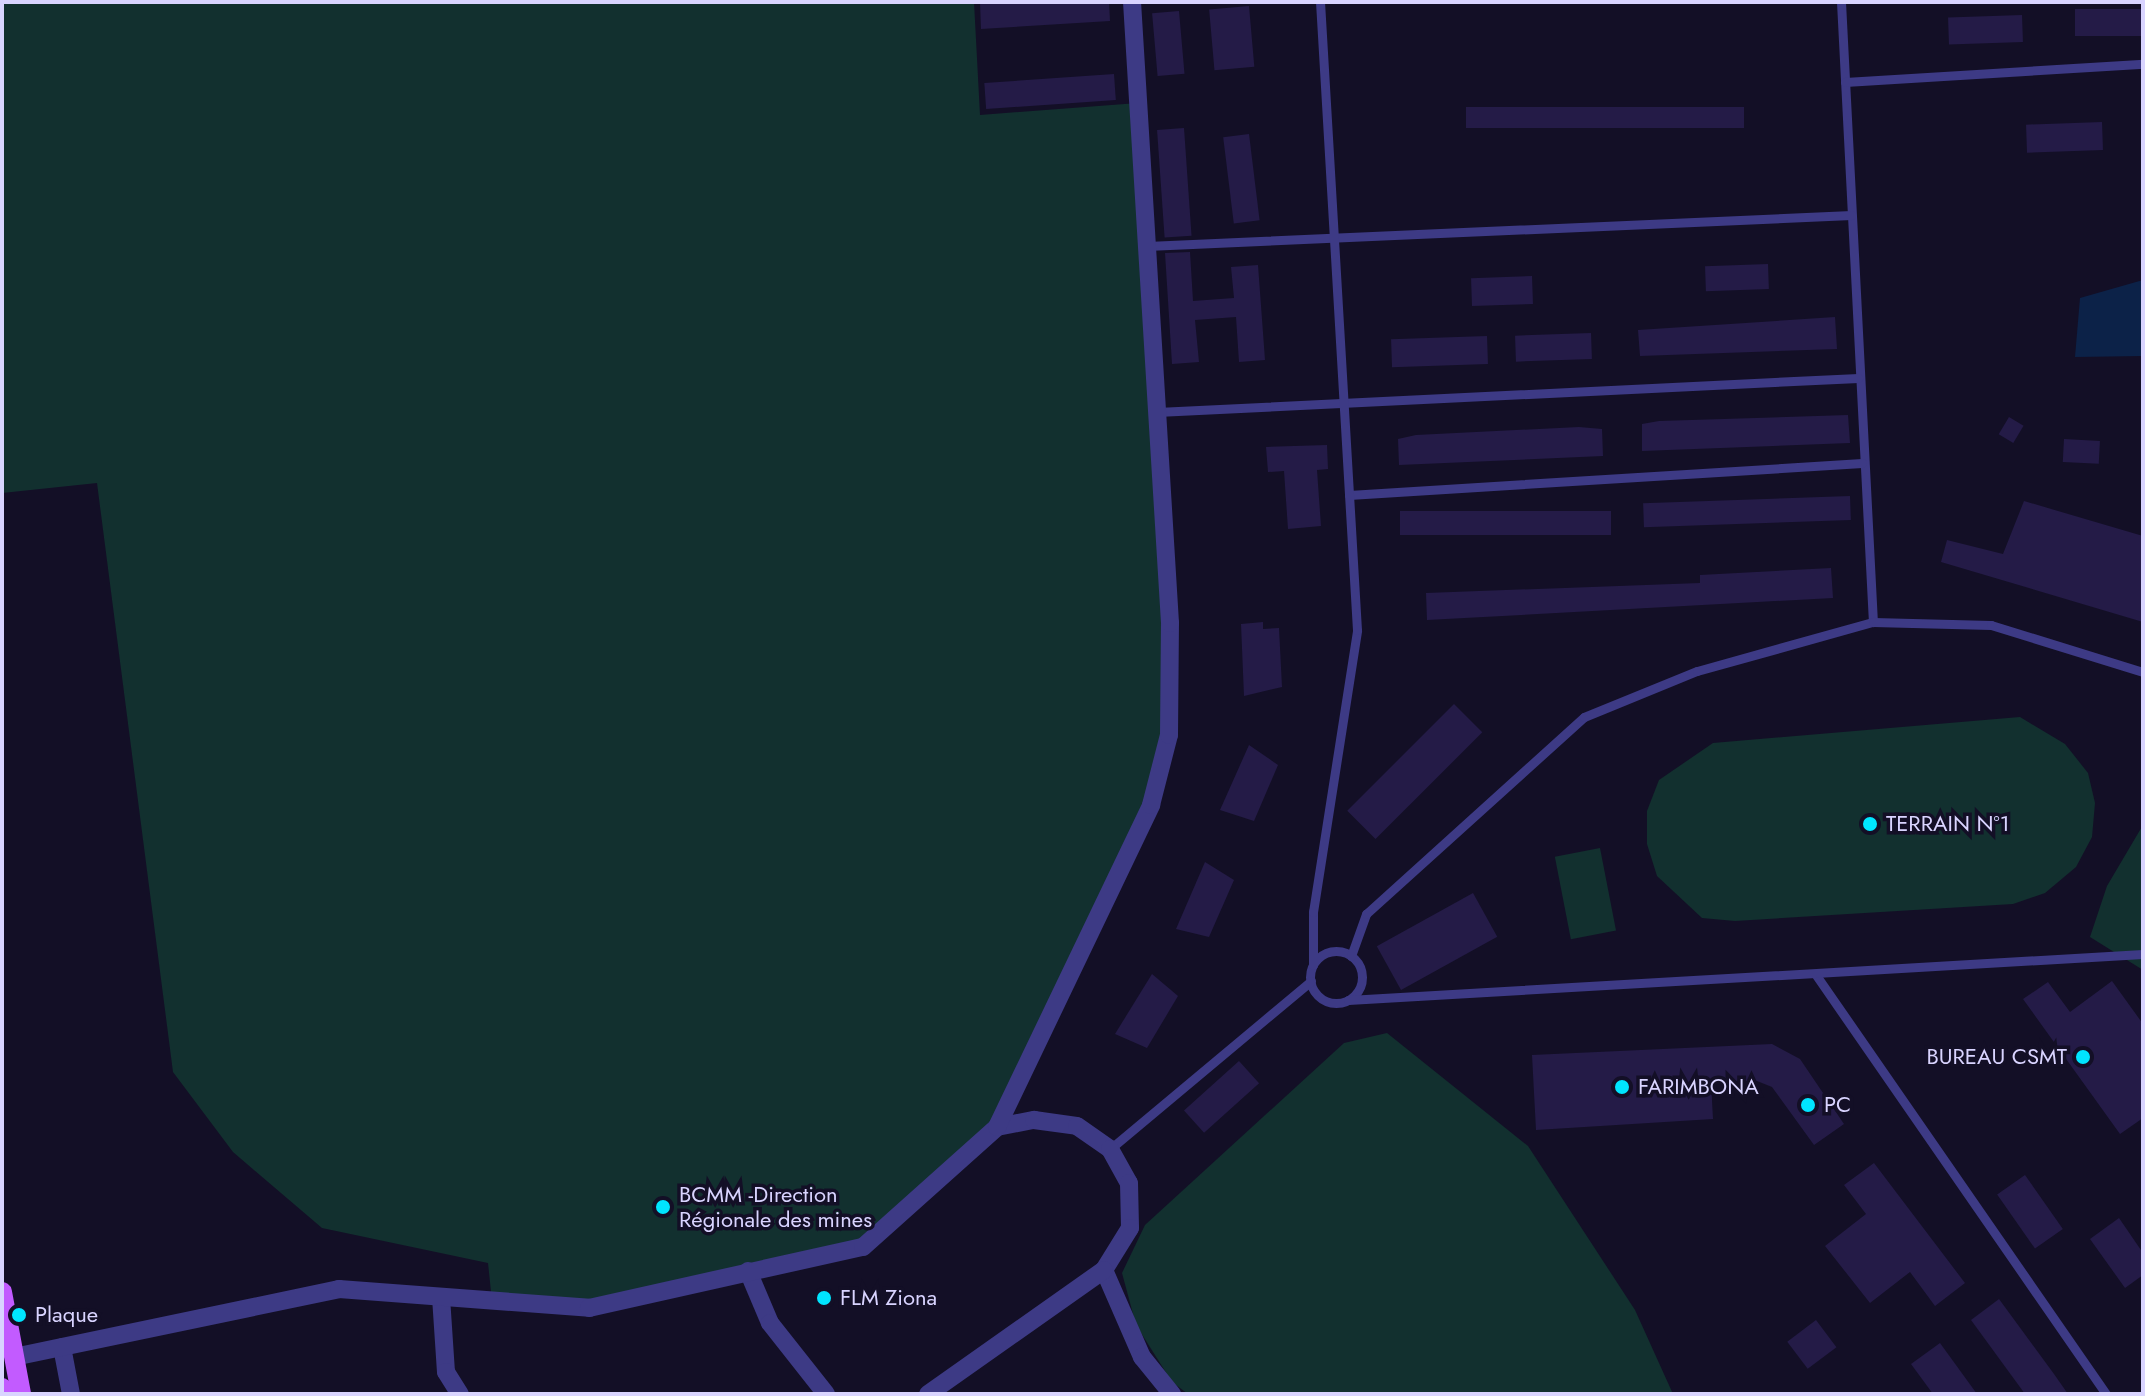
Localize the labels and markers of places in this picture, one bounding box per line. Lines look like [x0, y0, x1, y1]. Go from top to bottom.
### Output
place label: TERRAIN N°1 [1886, 811, 2010, 837]
marker: TERRAIN N°1 [1861, 815, 1879, 833]
place label: BUREAU CSMT [1926, 1044, 2067, 1070]
marker: BUREAU CSMT [2074, 1048, 2092, 1066]
place label: FARIMBONA [1638, 1074, 1759, 1100]
marker: FARIMBONA [1613, 1078, 1631, 1096]
place label: PC [1824, 1092, 1851, 1118]
marker: PC [1799, 1096, 1817, 1114]
place label: BCMM -Direction Régionale des mines [679, 1181, 872, 1232]
marker: BCMM -Direction Régionale des mines [654, 1198, 672, 1216]
place label: FLM Ziona [840, 1285, 937, 1311]
marker: FLM Ziona [815, 1289, 833, 1307]
place label: Plaque [35, 1302, 98, 1328]
marker: Plaque [10, 1306, 28, 1324]

